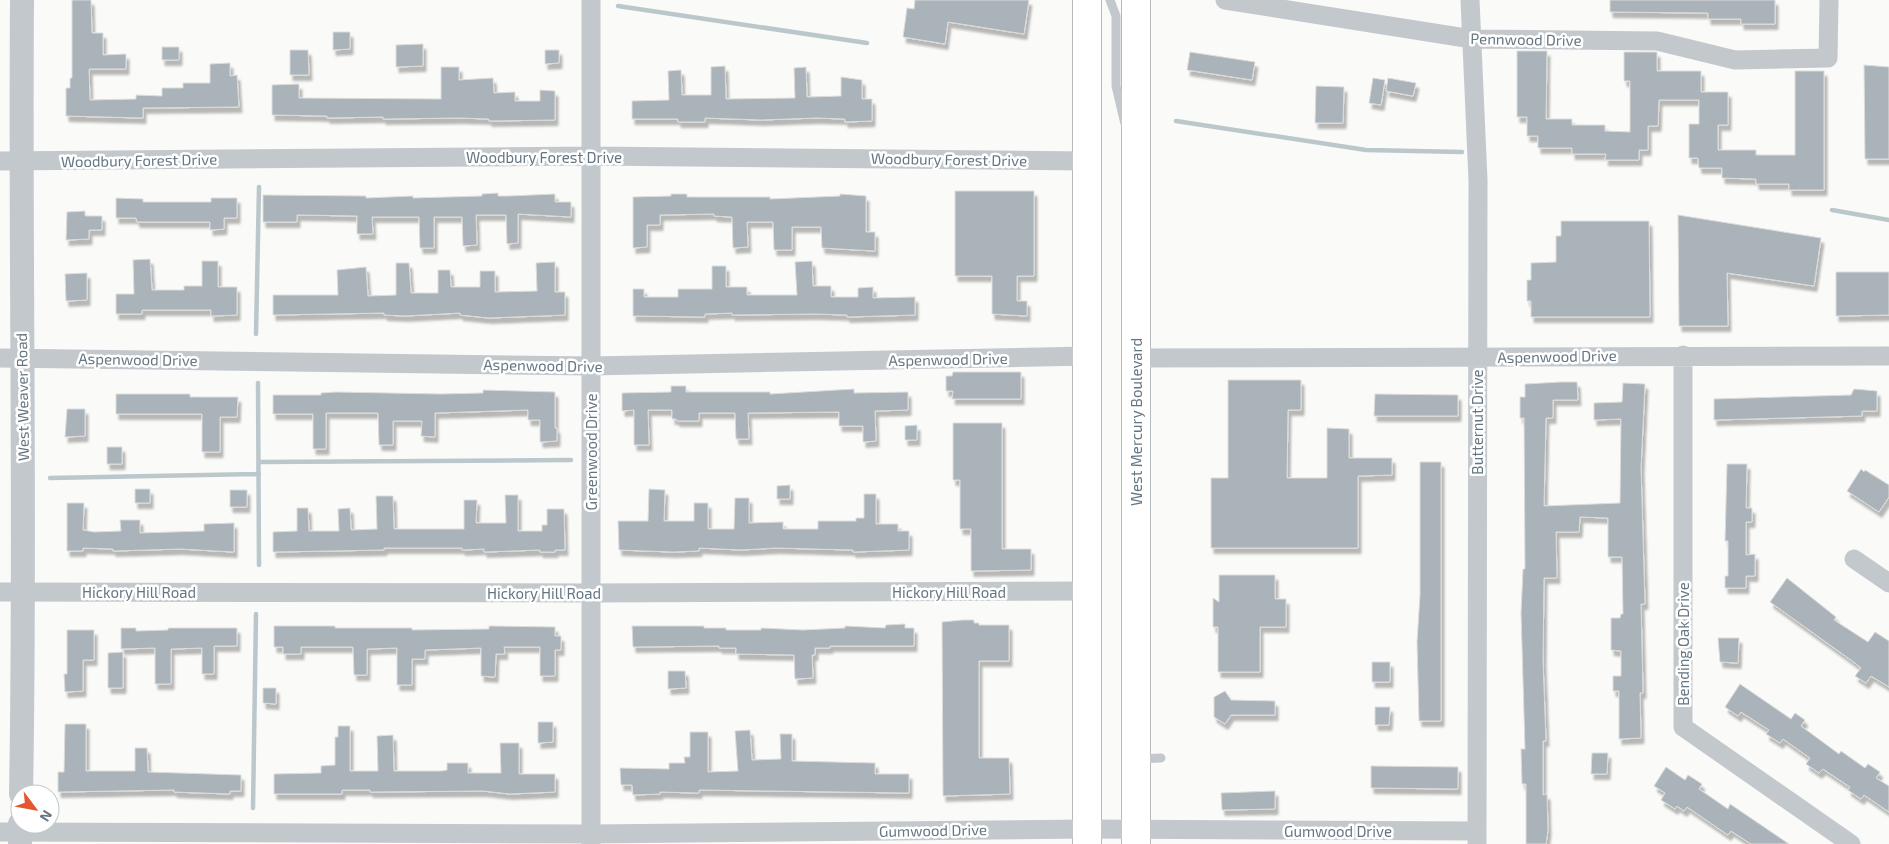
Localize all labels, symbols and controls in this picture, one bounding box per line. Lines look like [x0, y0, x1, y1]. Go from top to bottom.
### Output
street label: Pennwood Drive [1470, 29, 1582, 49]
street label: Woodbury Forest Drive [466, 148, 622, 166]
street label: Woodbury Forest Drive [871, 149, 1027, 169]
street label: Woodbury Forest Drive [61, 150, 217, 170]
street label: West Weaver Road [12, 333, 32, 461]
street label: West Mercury Boulevard [1127, 338, 1145, 506]
street label: Aspenwood Drive [1497, 346, 1617, 366]
street label: Aspenwood Drive [78, 349, 198, 369]
street label: Aspenwood Drive [888, 349, 1008, 369]
street label: Aspenwood Drive [483, 355, 603, 375]
street label: Butternut Drive [1468, 369, 1486, 475]
street label: Greenwood Drive [582, 394, 600, 510]
street label: Bending Oak Drive [1674, 582, 1692, 706]
street label: Hickory Hill Road [82, 583, 196, 601]
street label: Hickory Hill Road [892, 583, 1006, 601]
street label: Hickory Hill Road [487, 584, 601, 602]
north arrow [10, 784, 60, 834]
text: N [37, 807, 56, 825]
street label: Gumwood Drive [879, 820, 987, 840]
street label: Gumwood Drive [1284, 822, 1392, 840]

